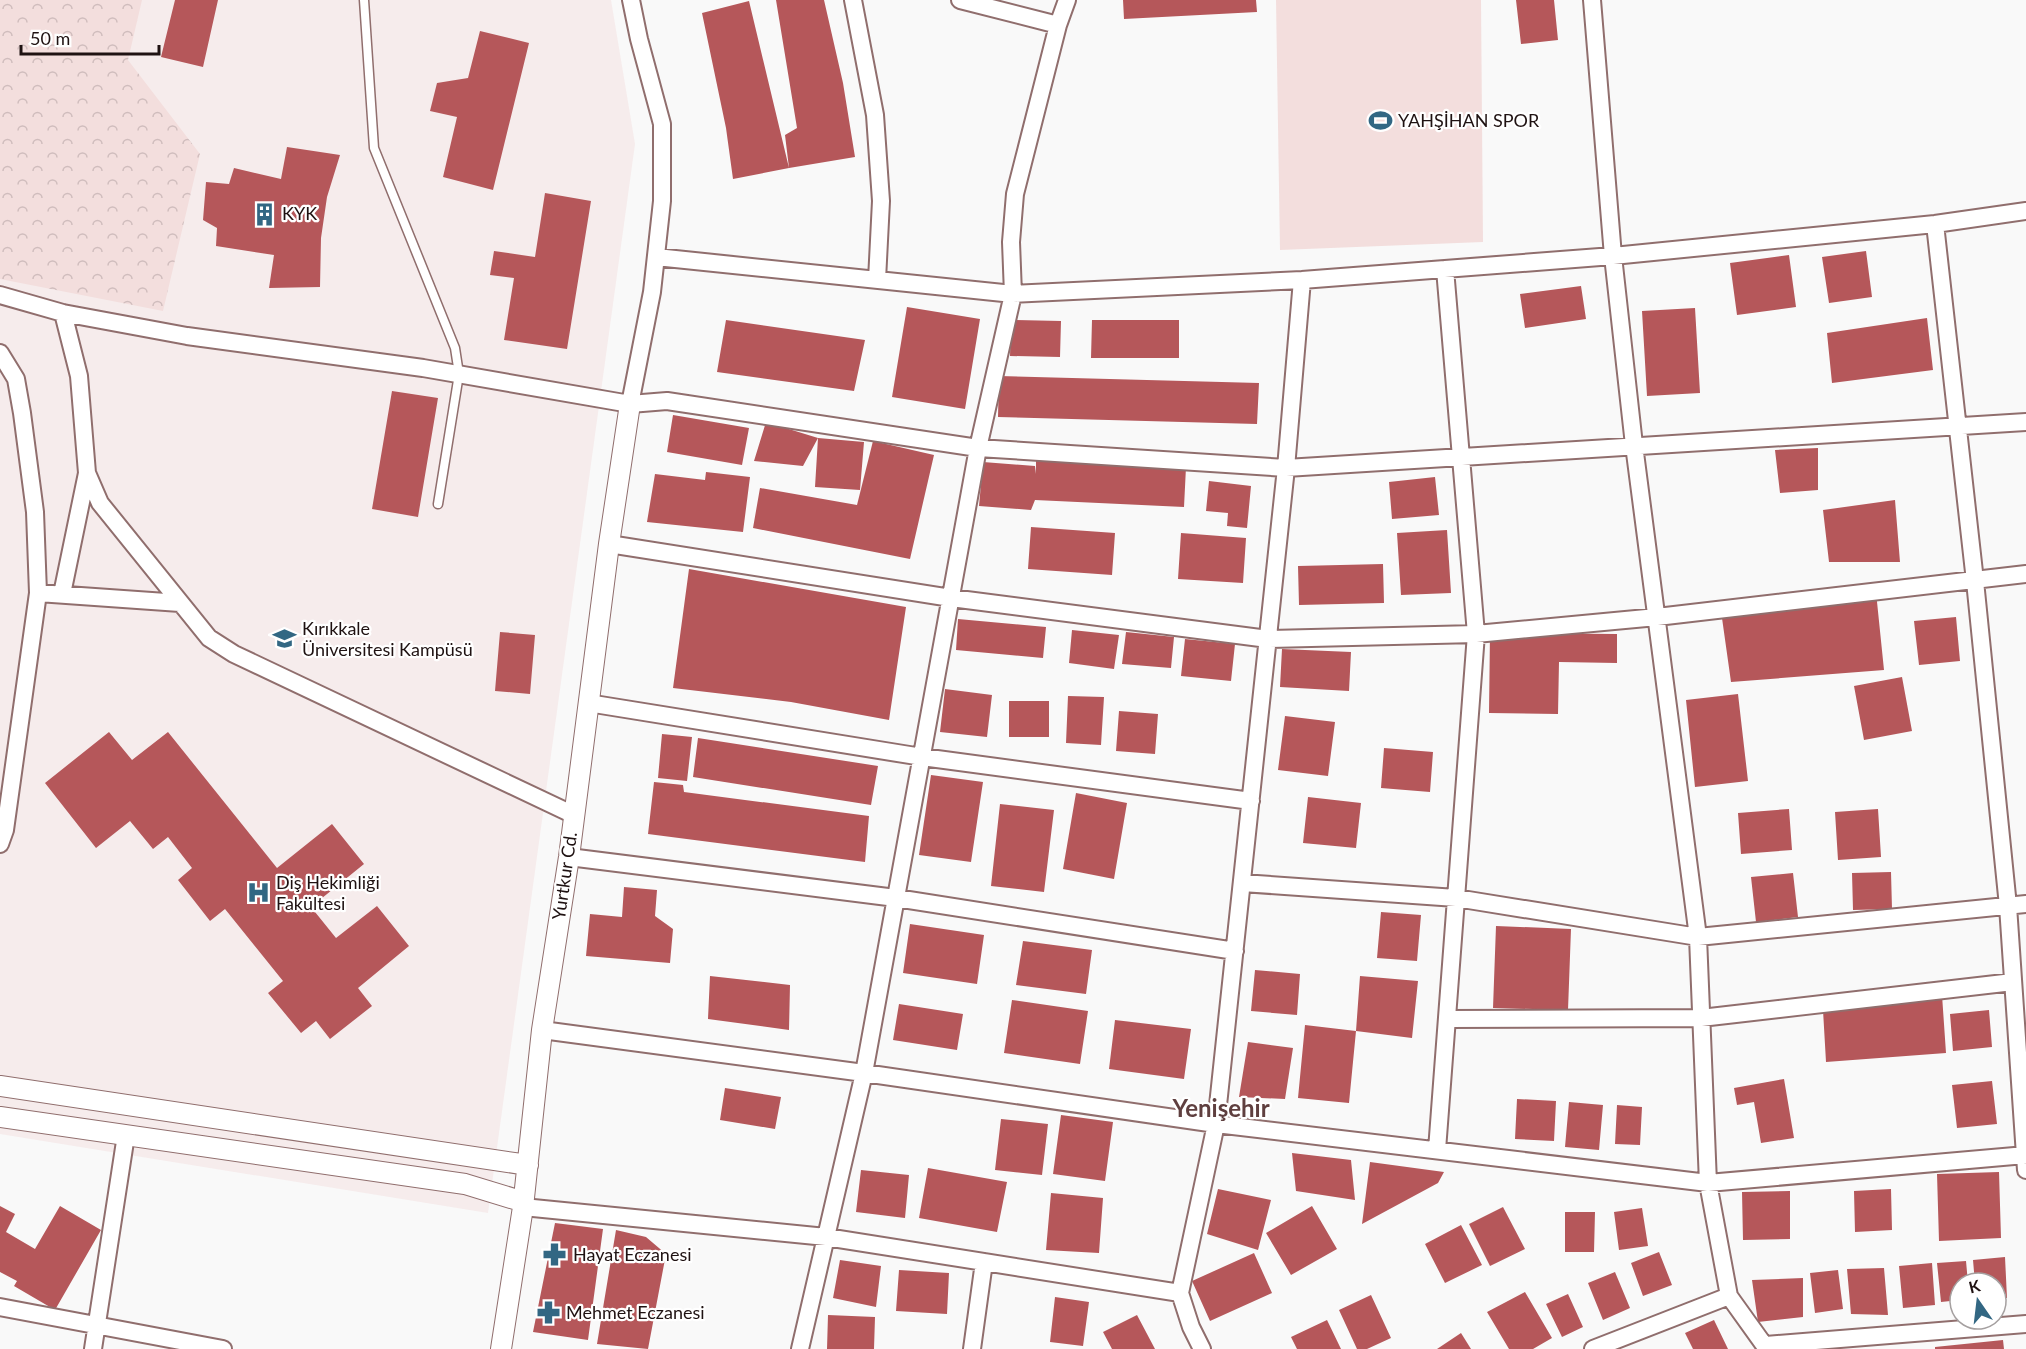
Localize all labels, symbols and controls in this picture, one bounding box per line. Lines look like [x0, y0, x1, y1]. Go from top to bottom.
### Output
scale bar [21, 18, 159, 56]
text: 50 m [30, 27, 70, 49]
sports icon: YAHŞİHAN SPOR [1367, 108, 1393, 134]
place label: YAHŞİHAN SPOR [1398, 109, 1540, 131]
building icon: KYK [251, 201, 277, 227]
place label: KYK [282, 202, 317, 224]
place label: Kırıkkale Üniversitesi Kampüsü [302, 617, 473, 660]
school or university icon: Kırıkkale Üniversitesi Kampüsü [271, 626, 297, 652]
street label: Yurtkur Cd. [547, 830, 581, 921]
place label: Diş Hekimliği Fakültesi [276, 871, 380, 914]
hospital icon: Diş Hekimliği Fakültesi [245, 880, 271, 906]
district label: Yenişehir [1171, 1093, 1270, 1122]
pharmacy icon: Hayat Eczanesi [542, 1242, 568, 1268]
place label: Hayat Eczanesi [573, 1243, 692, 1265]
north arrow [1948, 1271, 2008, 1331]
text: K [1967, 1275, 1983, 1297]
pharmacy icon: Mehmet Eczanesi [535, 1300, 561, 1326]
place label: Mehmet Eczanesi [566, 1301, 705, 1323]

